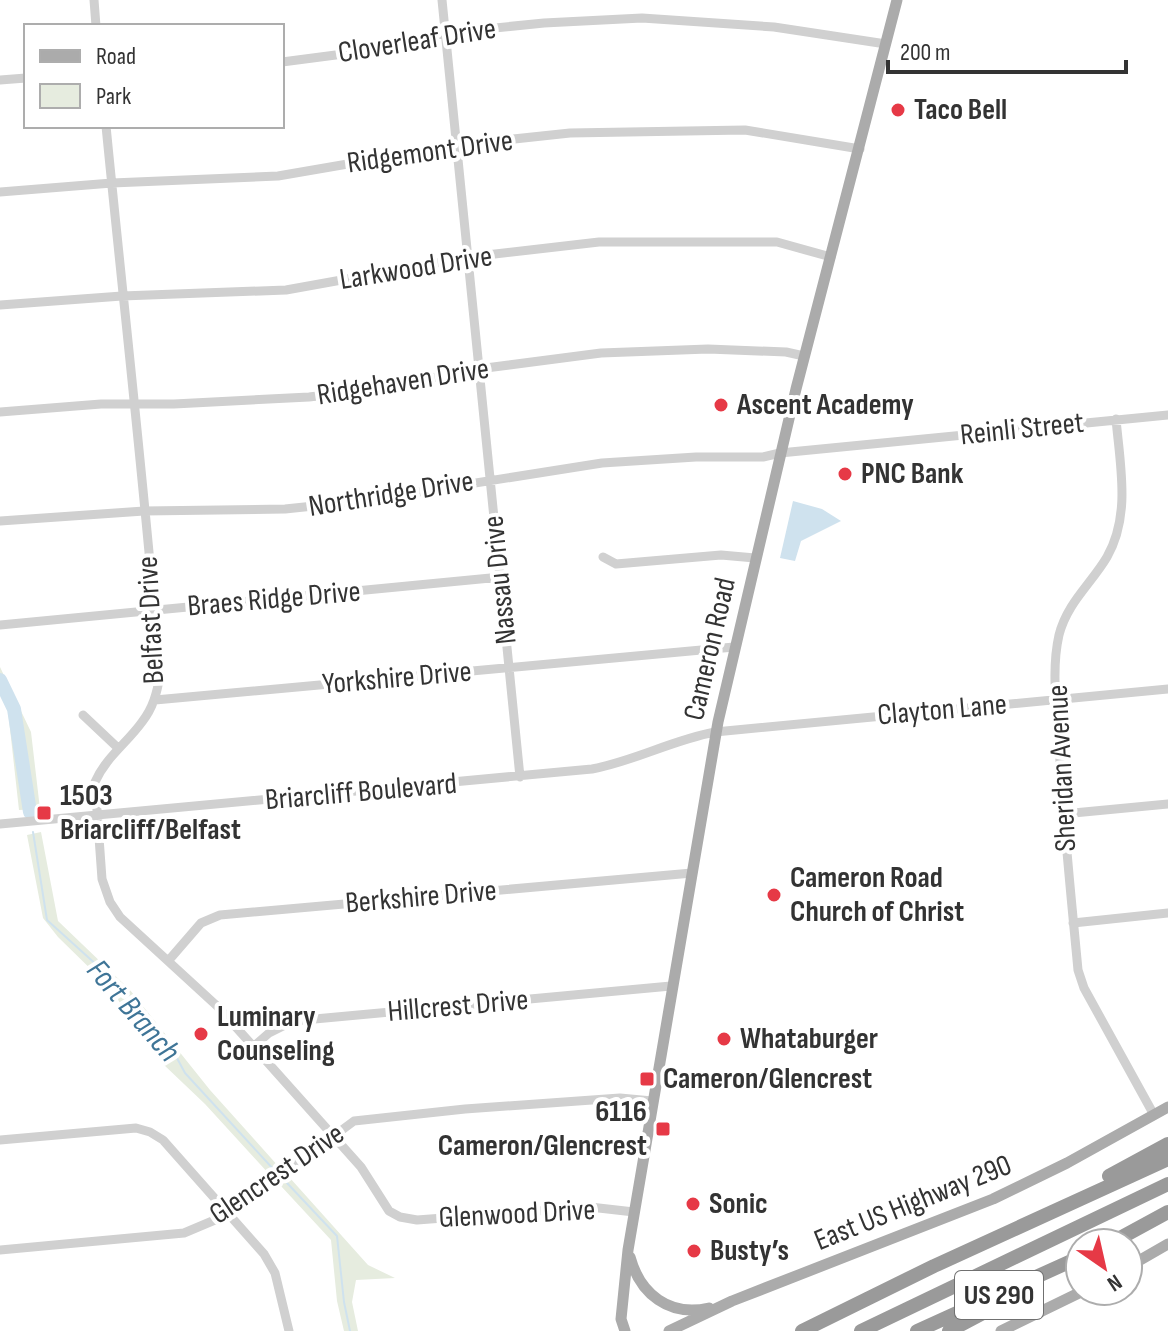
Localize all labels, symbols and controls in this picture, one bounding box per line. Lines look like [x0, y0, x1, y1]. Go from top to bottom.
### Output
street label: Cloverleaf Drive [335, 11, 499, 71]
legend [24, 24, 284, 128]
scale bar [888, 24, 1126, 74]
text: 200 m [900, 38, 951, 67]
text: Road [96, 42, 136, 71]
text: Park [96, 82, 131, 111]
place label: Taco Bell [914, 92, 1007, 128]
marker: Taco Bell [889, 101, 907, 119]
street label: Ridgemont Drive [345, 123, 515, 181]
street label: Larkwood Drive [337, 238, 495, 298]
street label: Ridgehaven Drive [315, 351, 491, 413]
place label: Ascent Academy [736, 387, 914, 423]
marker: Ascent Academy [712, 396, 730, 414]
street label: Reinli Street [959, 405, 1085, 453]
place label: PNC Bank [861, 456, 964, 492]
street label: Northridge Drive [306, 463, 476, 525]
marker: PNC Bank [836, 465, 854, 483]
street label: Nassau Drive [475, 514, 525, 646]
street label: Belfast Drive [130, 555, 172, 685]
street label: Braes Ridge Drive [186, 574, 362, 624]
street label: Cameron Road [676, 574, 744, 724]
street label: Yorkshire Drive [321, 654, 473, 702]
street label: Sheridan Avenue [1040, 684, 1084, 852]
street label: Clayton Lane [876, 686, 1008, 734]
street label: Briarcliff Boulevard [264, 766, 458, 818]
place label: 1503 Briarcliff/Belfast [60, 778, 241, 848]
marker: 1503 Briarcliff/Belfast [35, 804, 53, 822]
place label: Cameron Road Church of Christ [790, 860, 964, 930]
street label: Berkshire Drive [344, 872, 498, 922]
marker: Cameron Road Church of Christ [765, 886, 783, 904]
water label: Fort Branch [78, 952, 188, 1070]
street label: Hillcrest Drive [386, 982, 530, 1030]
place label: Luminary Counseling [217, 999, 335, 1069]
place label: Whataburger [740, 1021, 878, 1057]
marker: Luminary Counseling [192, 1025, 210, 1043]
marker: Whataburger [715, 1030, 733, 1048]
place label: Cameron/Glencrest [663, 1061, 872, 1097]
marker: Cameron/Glencrest [638, 1070, 656, 1088]
place label: 6116 Cameron/Glencrest [438, 1094, 647, 1164]
street label: Glencrest Drive [203, 1116, 351, 1232]
marker: 6116 Cameron/Glencrest [654, 1120, 672, 1138]
street label: East US Highway 290 [809, 1147, 1017, 1259]
place label: Sonic [709, 1186, 768, 1222]
street label: Glenwood Drive [438, 1192, 596, 1236]
marker: Sonic [684, 1195, 702, 1213]
north arrow [1064, 1227, 1144, 1307]
place label: Busty’s [710, 1233, 789, 1269]
marker: Busty’s [685, 1242, 703, 1260]
text: N [1102, 1268, 1127, 1297]
road number: US 290 [955, 1271, 1043, 1319]

